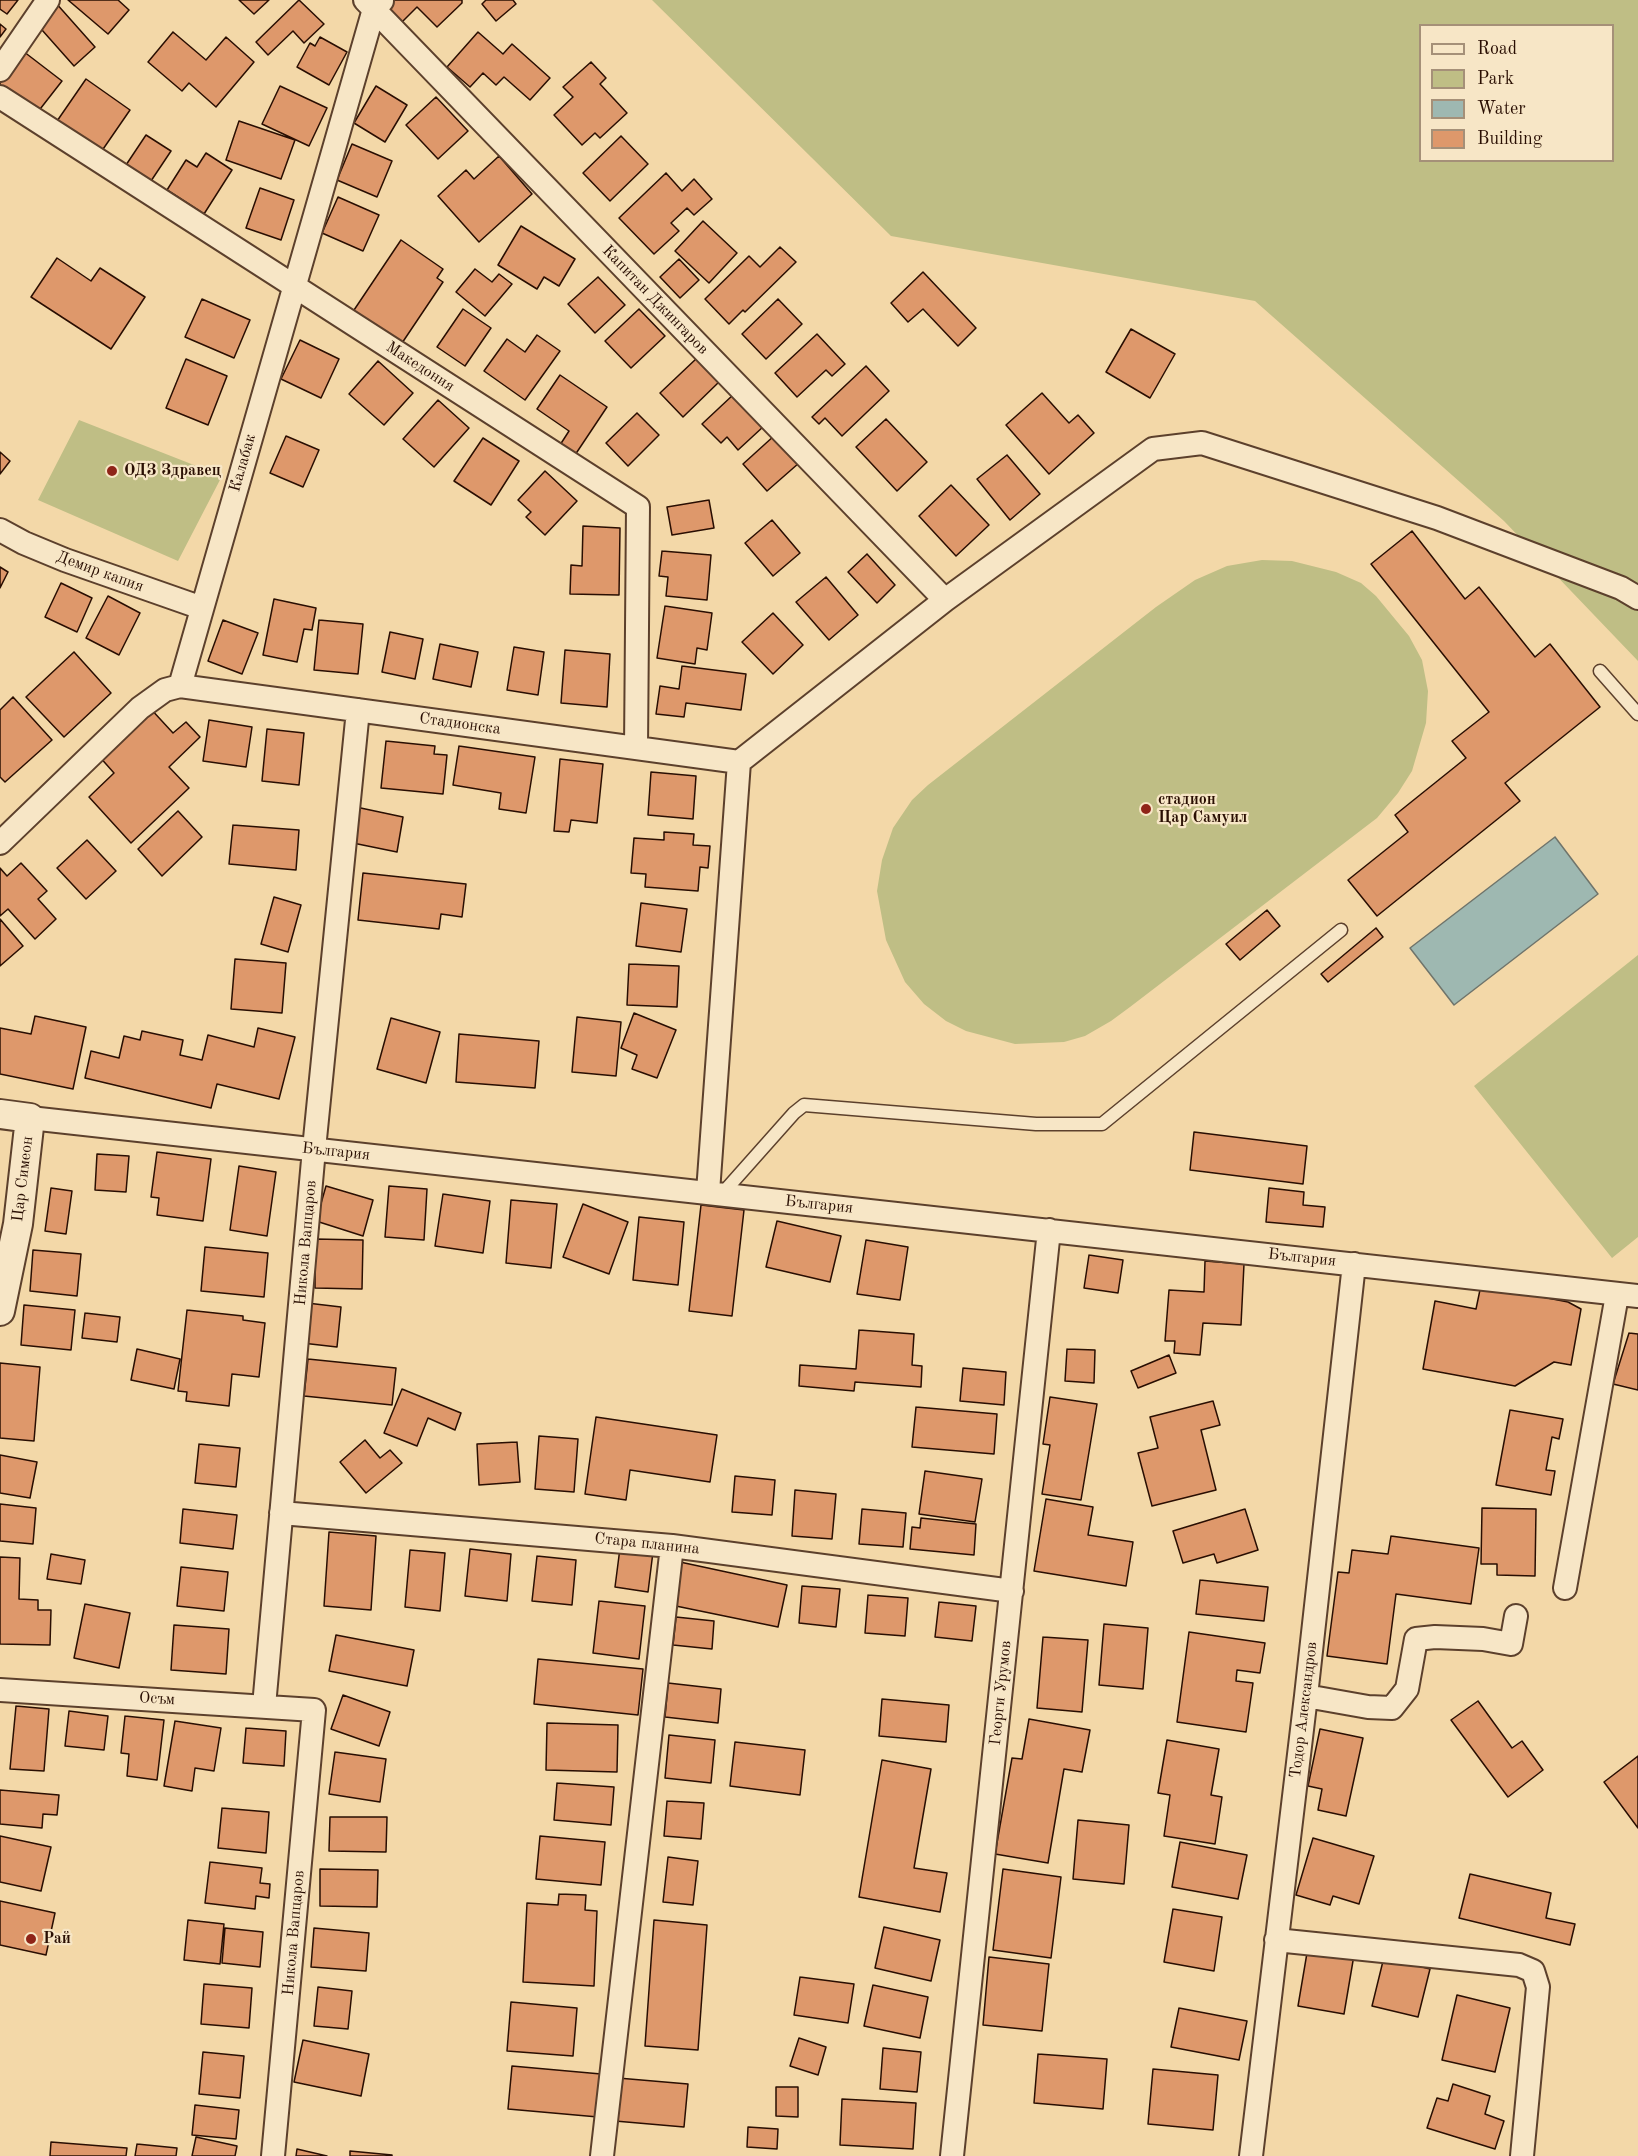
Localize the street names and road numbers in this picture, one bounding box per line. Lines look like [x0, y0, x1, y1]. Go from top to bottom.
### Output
street label: Капитан Джингаров [598, 241, 712, 359]
street label: Македония [382, 338, 458, 396]
street label: Калабак [226, 432, 260, 494]
street label: Демир капия [54, 547, 146, 597]
street label: Стадионска [418, 709, 502, 739]
street label: Цар Симеон [8, 1135, 38, 1223]
street label: България [301, 1139, 371, 1165]
street label: Никола Вапцаров [291, 1179, 321, 1307]
street label: България [784, 1192, 854, 1218]
street label: България [1267, 1245, 1337, 1271]
street label: Стара планина [593, 1529, 701, 1559]
street label: Георги Урумов [986, 1640, 1016, 1746]
street label: Тодор Александров [1286, 1641, 1322, 1779]
street label: Осъм [139, 1688, 175, 1710]
street label: Никола Вапцаров [279, 1869, 309, 1997]

